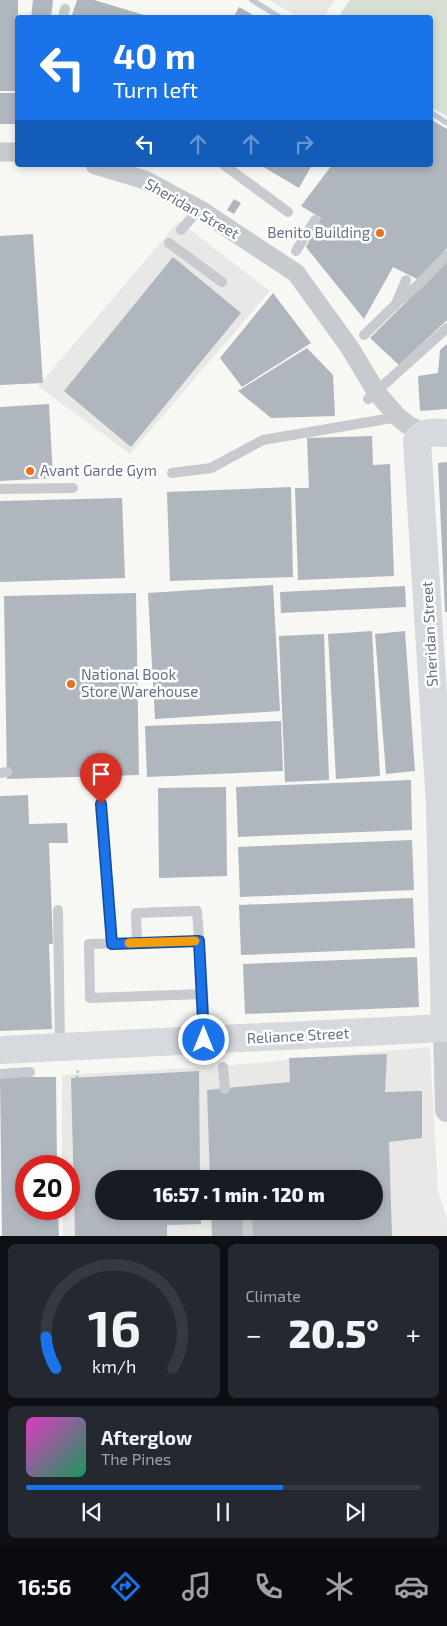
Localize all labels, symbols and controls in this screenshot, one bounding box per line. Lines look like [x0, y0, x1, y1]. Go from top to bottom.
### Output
text: 40 m [113, 34, 196, 76]
icon: left [30, 35, 95, 100]
text: Turn left [113, 76, 198, 102]
icon: left [131, 130, 159, 158]
icon: ahead [184, 130, 212, 158]
icon: ahead [237, 130, 265, 158]
icon: right [290, 130, 318, 158]
street label: Sheridan Street [142, 174, 243, 242]
place label: Benito Building [267, 223, 371, 241]
marker: Benito Building [374, 227, 386, 239]
place label: Avant Garde Gym [40, 461, 157, 479]
marker: Avant Garde Gym [24, 465, 36, 477]
street label: Sheridan Street [417, 581, 441, 687]
place label: National Book Store Warehouse [81, 665, 198, 700]
marker: National Book Store Warehouse [65, 678, 77, 690]
pin [80, 753, 122, 804]
icon: arrive [87, 760, 115, 788]
position arrow [177, 1013, 229, 1065]
street label: Reliance Street [246, 1023, 350, 1047]
speed limit sign: 20 [15, 1155, 80, 1220]
text: 16:57 · 1 min · 120 m [153, 1183, 325, 1206]
text: Climate [246, 1286, 301, 1305]
text: 16 [87, 1295, 140, 1357]
text: 20.5° [288, 1310, 379, 1356]
text: − [246, 1317, 262, 1351]
text: + [406, 1317, 421, 1351]
text: km/h [92, 1355, 136, 1377]
text: Afterglow [101, 1426, 192, 1449]
text: The Pines [101, 1449, 171, 1468]
icon: previous [78, 1498, 106, 1526]
icon: pause [209, 1498, 237, 1526]
icon: next [341, 1498, 369, 1526]
icon: directions [108, 1569, 143, 1604]
icon: music [179, 1569, 214, 1604]
icon: phone [251, 1569, 286, 1604]
icon: climate [322, 1569, 357, 1604]
icon: car [394, 1569, 429, 1604]
text: 16:56 [18, 1573, 71, 1599]

